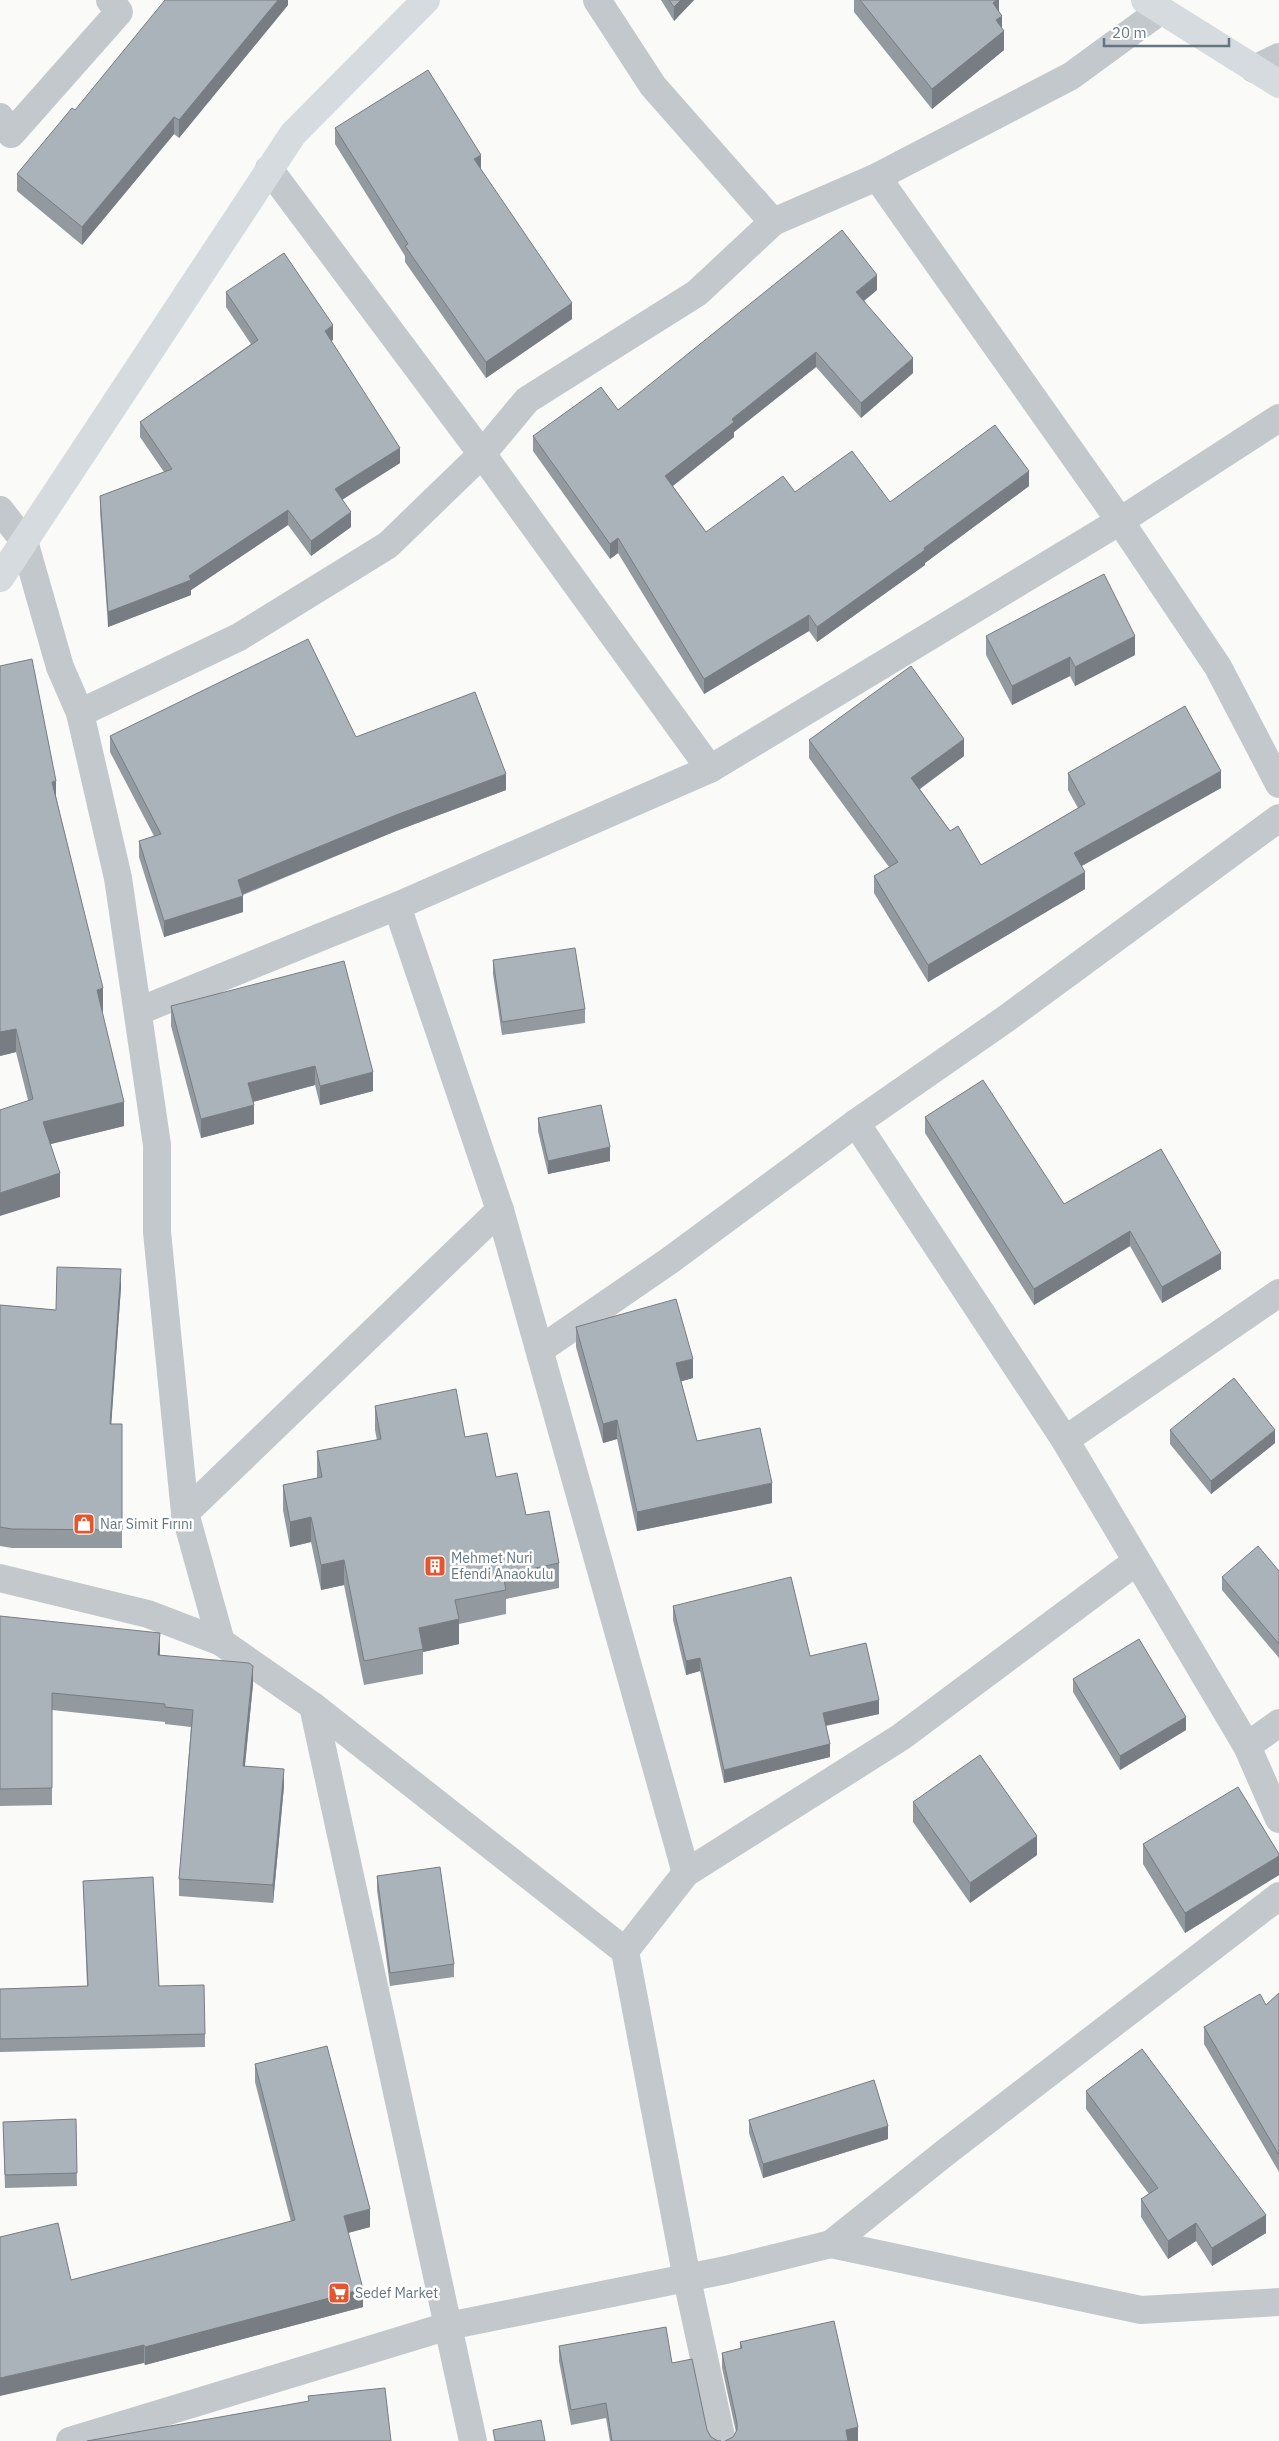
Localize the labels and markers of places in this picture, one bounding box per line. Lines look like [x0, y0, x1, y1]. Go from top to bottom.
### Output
shop icon: Nar Simit Fırını [72, 1512, 96, 1536]
place label: Nar Simit Fırını [100, 1515, 193, 1533]
place label: Mehmet Nuri Efendi Anaokulu [451, 1549, 553, 1583]
building icon: Mehmet Nuri Efendi Anaokulu [423, 1554, 447, 1578]
supermarket icon: Sedef Market [327, 2281, 351, 2305]
place label: Sedef Market [355, 2284, 438, 2302]

